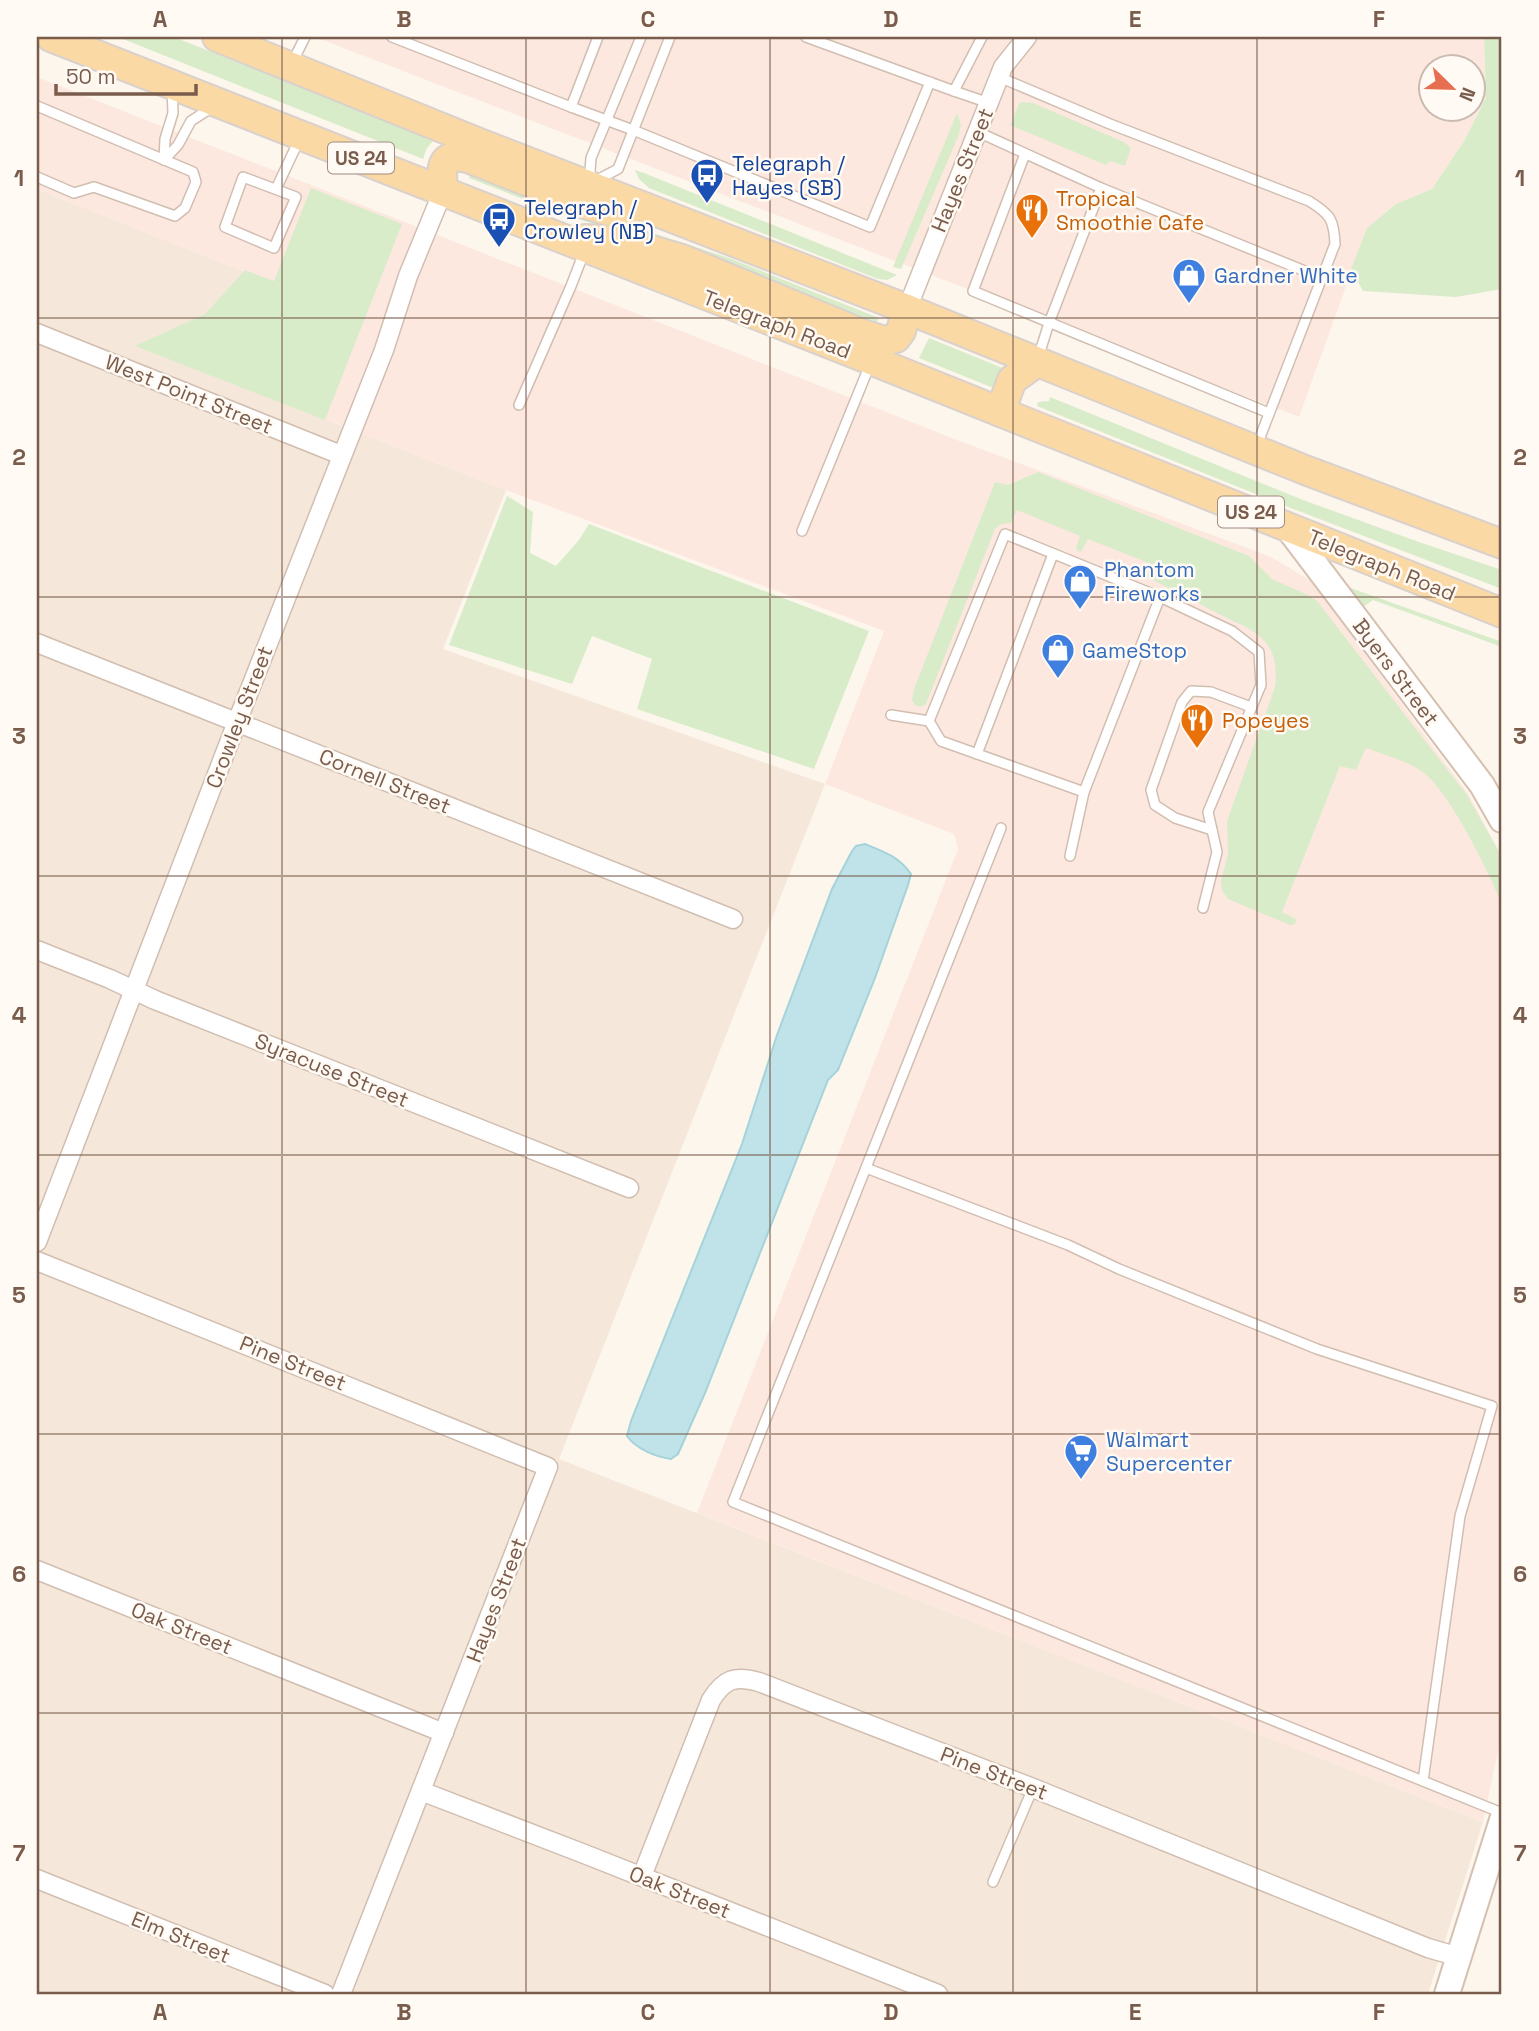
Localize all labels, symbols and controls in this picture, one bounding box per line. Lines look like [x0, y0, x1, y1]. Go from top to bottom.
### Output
text: A [153, 4, 168, 34]
text: B [396, 4, 412, 34]
text: C [641, 4, 655, 34]
text: D [883, 4, 899, 34]
text: E [1129, 4, 1141, 34]
text: F [1373, 4, 1385, 34]
scale bar [56, 52, 196, 96]
north arrow [1416, 52, 1486, 122]
text: 50 m [66, 63, 116, 90]
text: N [1453, 84, 1481, 105]
street label: Hayes Street [925, 104, 999, 236]
road number: US 24 [328, 142, 394, 174]
place label: Telegraph / Hayes (SB) [732, 150, 845, 201]
bus stop icon: Telegraph / Hayes (SB) [688, 156, 726, 205]
text: 1 [14, 163, 24, 193]
text: 1 [1515, 163, 1525, 193]
place label: Tropical Smoothie Cafe [1056, 185, 1204, 236]
restaurant icon: Tropical Smoothie Cafe [1013, 191, 1051, 240]
place label: Telegraph / Crowley (NB) [524, 194, 654, 245]
bus stop icon: Telegraph / Crowley (NB) [480, 200, 518, 249]
shop icon: Gardner White [1170, 256, 1208, 305]
place label: Gardner White [1214, 262, 1358, 289]
street label: Telegraph Road [699, 283, 855, 365]
street label: West Point Street [101, 348, 277, 440]
text: 2 [12, 442, 26, 472]
text: 2 [1513, 442, 1527, 472]
road number: US 24 [1218, 496, 1284, 527]
street label: Telegraph Road [1304, 523, 1460, 607]
place label: Phantom Fireworks [1104, 556, 1200, 607]
shop icon: Phantom Fireworks [1061, 562, 1099, 611]
street label: Byers Street [1347, 613, 1445, 731]
shop icon: GameStop [1039, 631, 1077, 680]
place label: GameStop [1082, 637, 1187, 664]
street label: Crowley Street [199, 642, 279, 792]
restaurant icon: Popeyes [1178, 701, 1216, 750]
place label: Popeyes [1222, 707, 1310, 734]
text: 3 [12, 721, 26, 751]
text: 3 [1513, 721, 1527, 751]
street label: Cornell Street [315, 742, 455, 820]
text: 4 [12, 1000, 27, 1030]
text: 4 [1513, 1000, 1528, 1030]
street label: Syracuse Street [251, 1027, 413, 1113]
text: 5 [12, 1280, 26, 1310]
text: 5 [1513, 1280, 1527, 1310]
street label: Pine Street [236, 1329, 350, 1397]
place label: Walmart Supercenter [1106, 1426, 1233, 1477]
supermarket icon: Walmart Supercenter [1062, 1432, 1100, 1481]
street label: Hayes Street [460, 1534, 532, 1666]
text: 6 [12, 1559, 26, 1589]
text: 6 [1513, 1559, 1527, 1589]
street label: Oak Street [127, 1595, 237, 1661]
street label: Pine Street [937, 1740, 1051, 1806]
text: 7 [13, 1838, 26, 1868]
text: 7 [1514, 1838, 1527, 1868]
street label: Oak Street [625, 1859, 735, 1925]
street label: Elm Street [127, 1905, 235, 1969]
text: A [153, 1997, 168, 2027]
text: B [396, 1997, 412, 2027]
text: C [641, 1997, 655, 2027]
text: D [883, 1997, 899, 2027]
text: E [1129, 1997, 1141, 2027]
text: F [1373, 1997, 1385, 2027]

